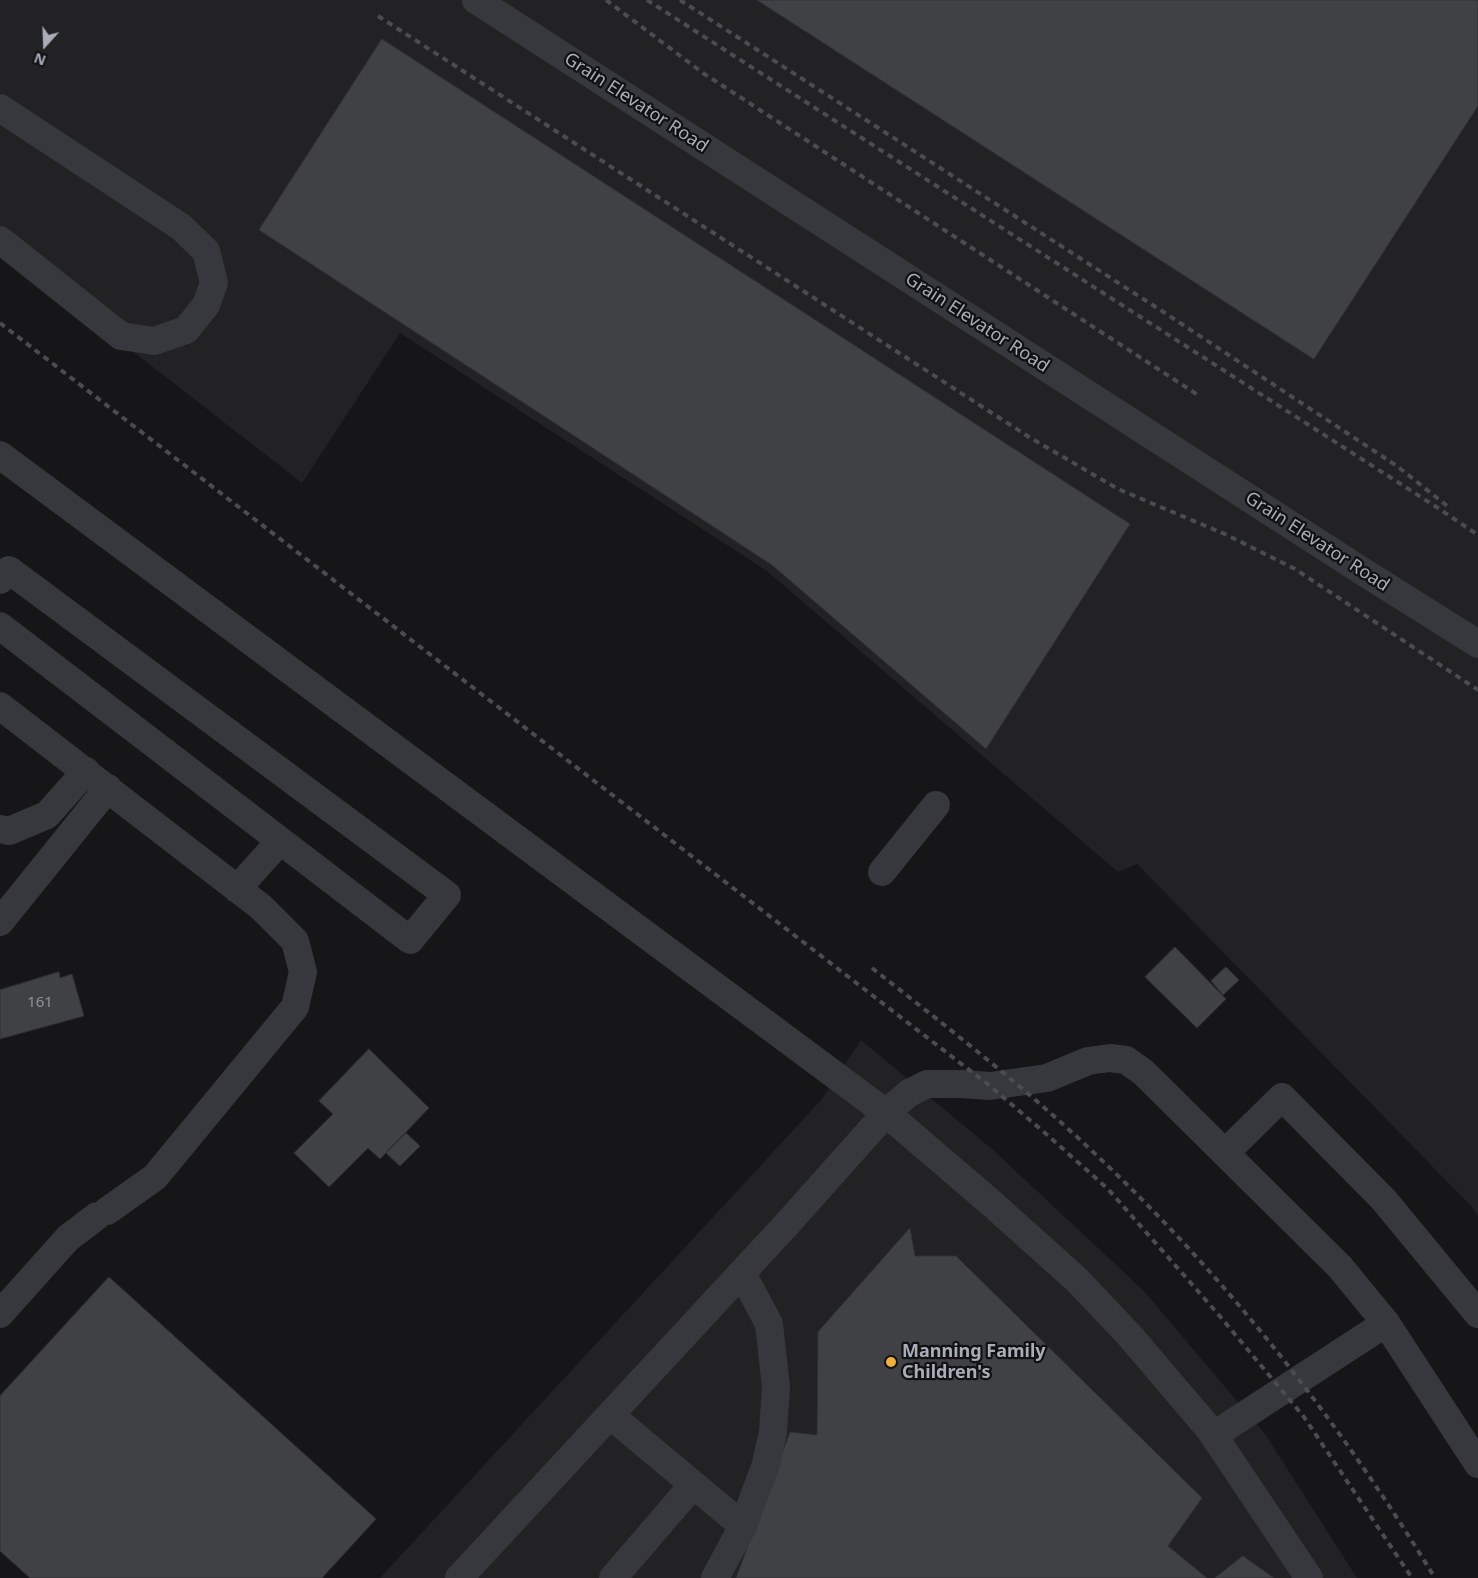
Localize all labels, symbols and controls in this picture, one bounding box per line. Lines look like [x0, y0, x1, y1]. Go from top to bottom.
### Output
north arrow [20, 20, 70, 70]
street label: Grain Elevator Road [560, 48, 712, 158]
text: N [31, 49, 48, 70]
street label: Grain Elevator Road [901, 268, 1053, 378]
street label: Grain Elevator Road [1241, 487, 1393, 597]
house number: 161 [27, 994, 53, 1012]
place label: Manning Family Children's [902, 1341, 1046, 1384]
marker: Manning Family Children's [884, 1355, 898, 1369]

